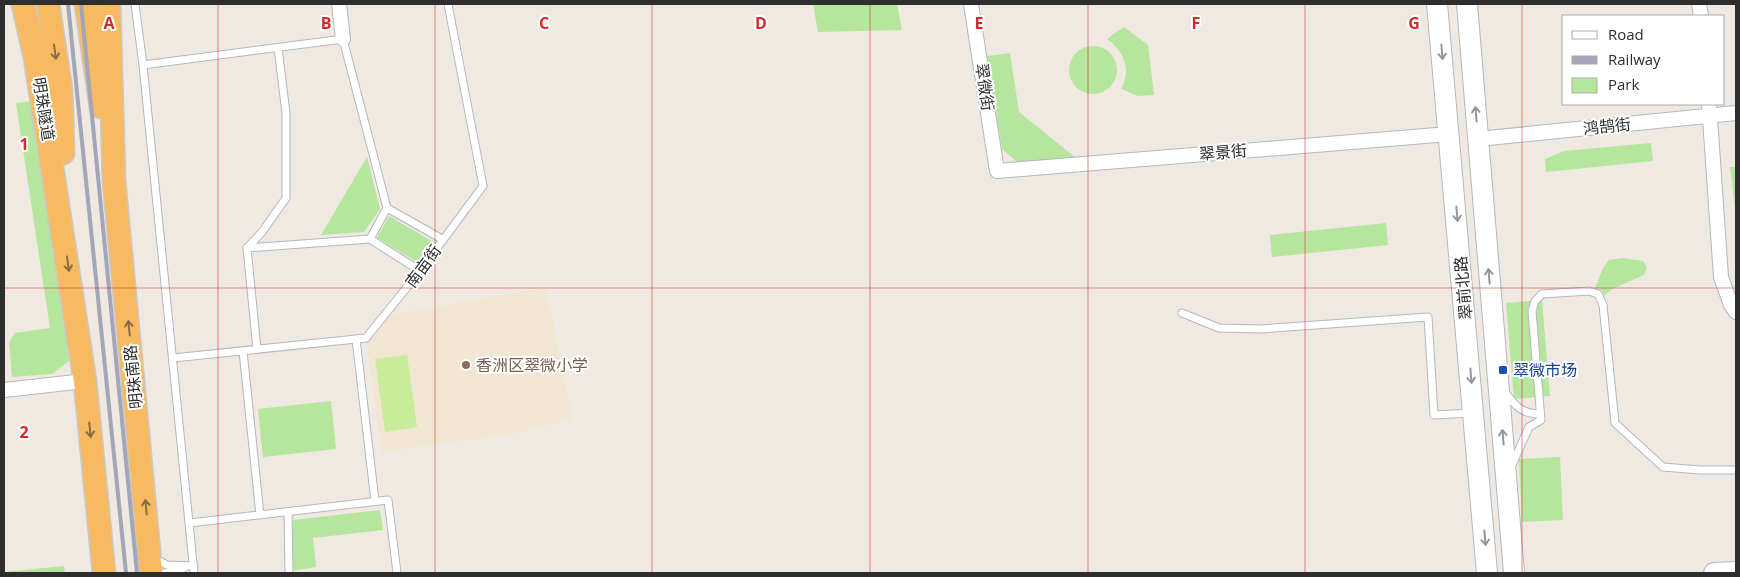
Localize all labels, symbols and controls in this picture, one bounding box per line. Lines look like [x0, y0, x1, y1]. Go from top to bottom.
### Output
text: A [103, 12, 115, 34]
text: B [321, 12, 331, 34]
text: C [539, 12, 549, 34]
text: D [755, 12, 767, 34]
text: E [975, 12, 984, 34]
text: F [1192, 12, 1200, 34]
text: G [1408, 12, 1420, 34]
legend [1562, 15, 1725, 105]
text: Road [1608, 24, 1644, 44]
one-way arrow [51, 44, 61, 60]
one-way arrow [1437, 44, 1447, 60]
text: Railway [1608, 49, 1661, 69]
street label: 翠微街 [971, 62, 999, 112]
text: Park [1608, 74, 1639, 94]
street label: 明珠隧道 [28, 76, 60, 142]
one-way arrow [1471, 106, 1481, 122]
street label: 鸿鹄街 [1582, 113, 1632, 139]
text: 1 [19, 133, 29, 155]
street label: 翠景街 [1198, 139, 1248, 165]
one-way arrow [1452, 206, 1461, 222]
street label: 南亩街 [400, 240, 446, 292]
street label: 翠前北路 [1449, 255, 1477, 321]
one-way arrow [63, 256, 73, 272]
one-way arrow [1485, 268, 1494, 284]
one-way arrow [124, 320, 134, 336]
street label: 明珠南路 [119, 344, 147, 410]
place label: 香洲区翠微小学 [476, 354, 588, 376]
marker: 香洲区翠微小学 [460, 359, 472, 371]
place label: 翠微市场 [1513, 359, 1577, 381]
marker: 翠微市场 [1497, 364, 1509, 376]
one-way arrow [1466, 368, 1475, 384]
text: 2 [19, 421, 29, 443]
one-way arrow [85, 421, 95, 437]
one-way arrow [1498, 430, 1508, 446]
one-way arrow [141, 500, 150, 516]
one-way arrow [1480, 530, 1489, 546]

